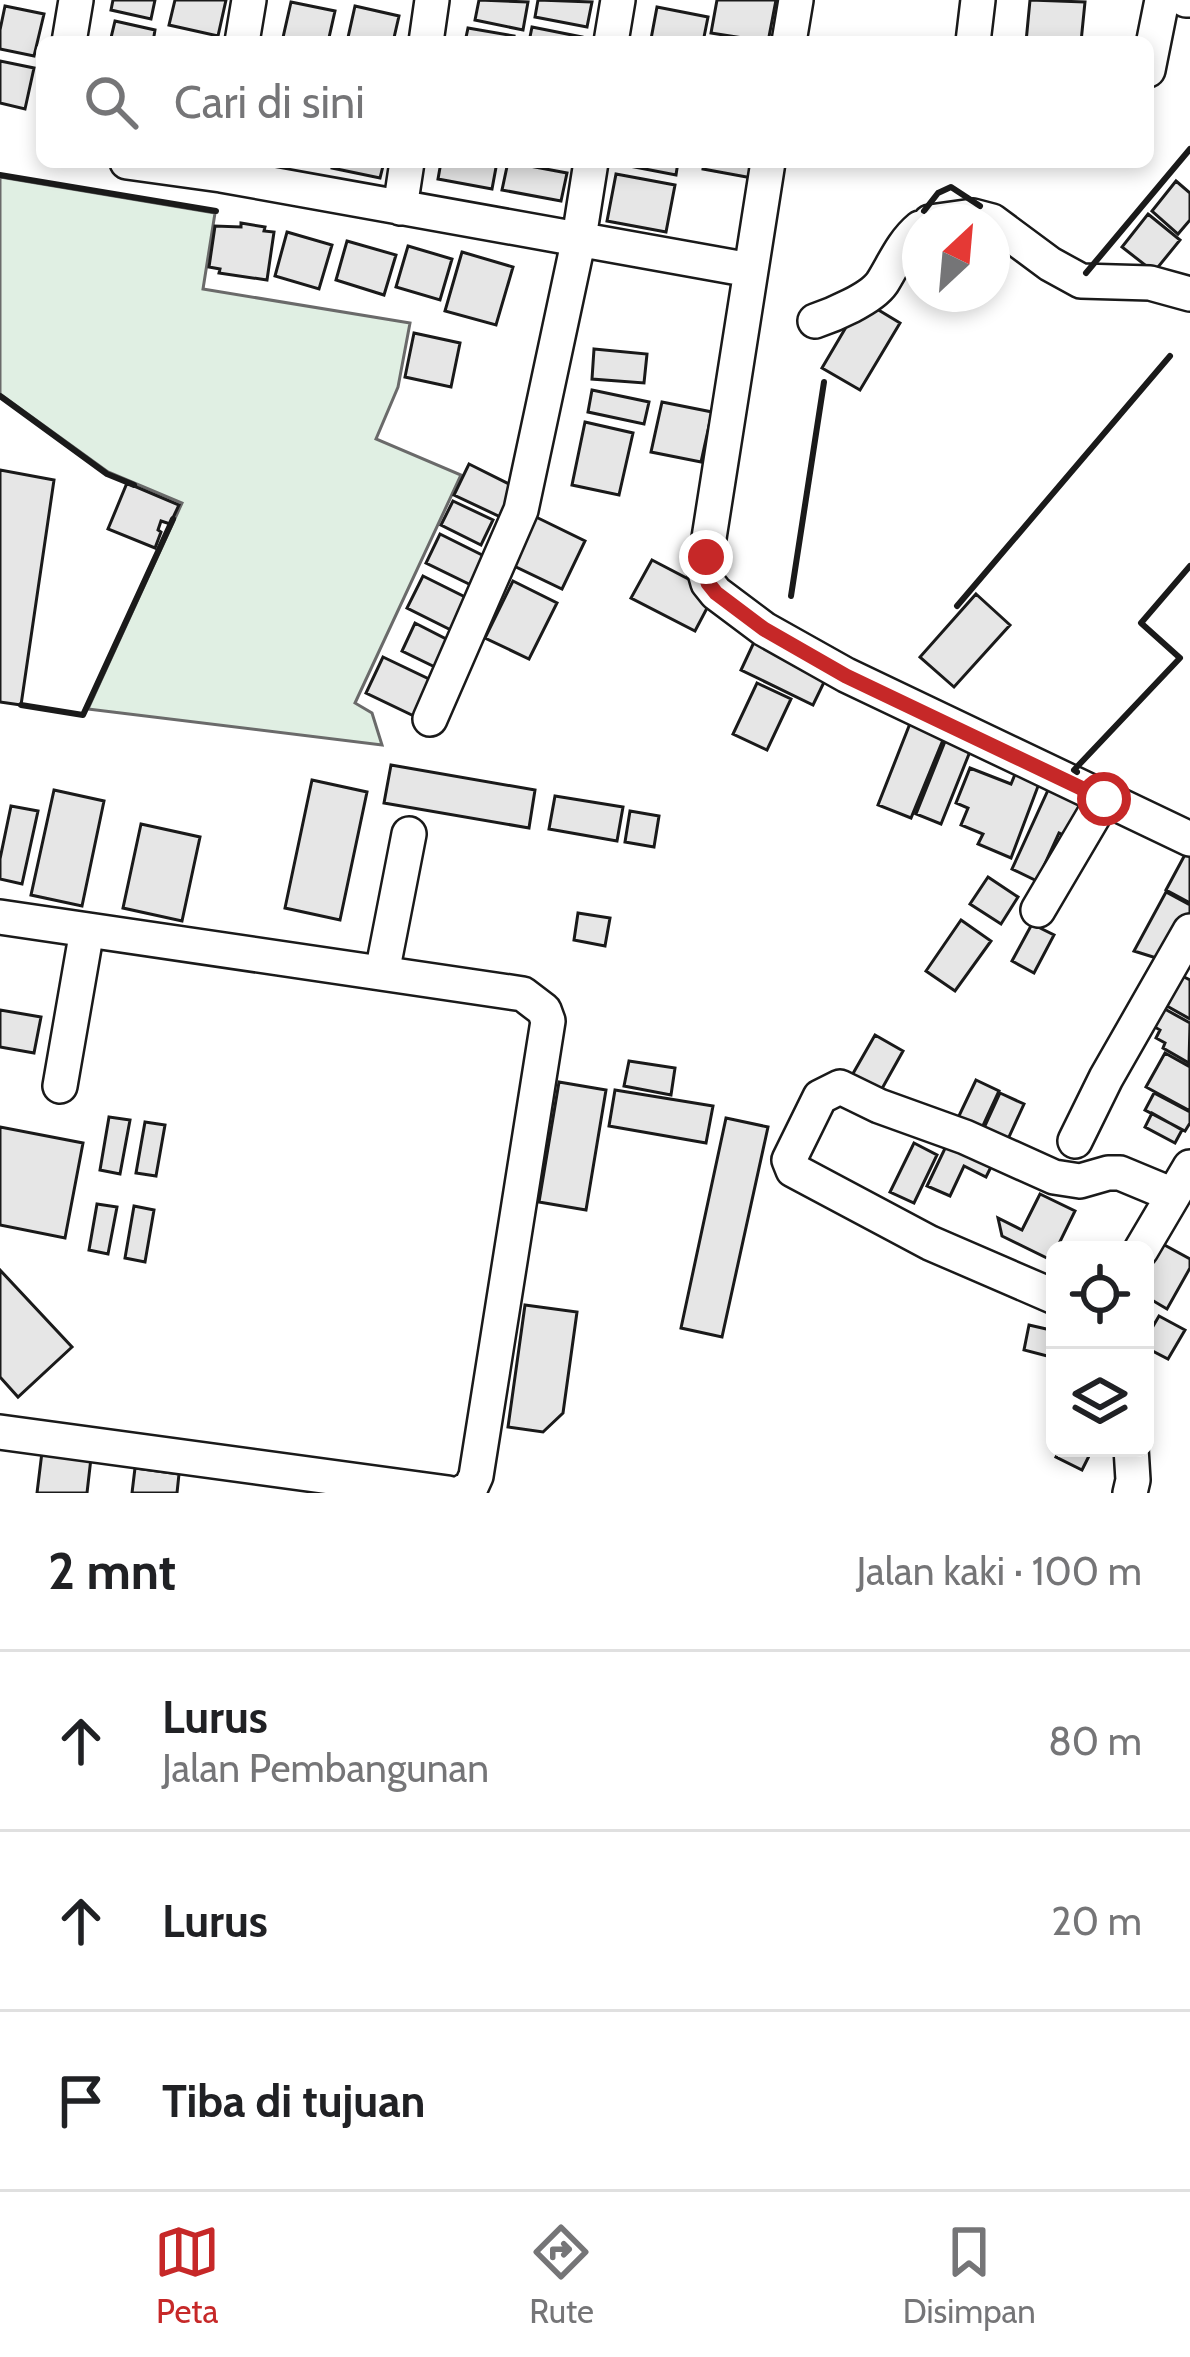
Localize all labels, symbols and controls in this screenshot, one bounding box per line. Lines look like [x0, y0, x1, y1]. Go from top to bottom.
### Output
search box [36, 36, 1154, 168]
icon: search [78, 69, 144, 135]
text: Cari di sini [174, 75, 365, 129]
north arrow [902, 204, 1010, 312]
route end [679, 530, 733, 584]
route start [1077, 772, 1131, 826]
map controls [1046, 1241, 1154, 1457]
button: locate [1046, 1241, 1154, 1349]
button: layers [1046, 1349, 1154, 1457]
text: 2 mnt [48, 1540, 176, 1602]
text: Jalan kaki · 100 m [857, 1547, 1142, 1595]
text: Lurus [162, 1690, 268, 1744]
icon: ahead [48, 1708, 114, 1774]
text: 80 m [1048, 1717, 1142, 1765]
text: Jalan Pembangunan [162, 1744, 489, 1792]
icon: ahead [48, 1888, 114, 1954]
text: Lurus [162, 1894, 268, 1948]
text: 20 m [1051, 1897, 1142, 1945]
icon: arrive [48, 2068, 114, 2134]
text: Tiba di tujuan [162, 2074, 425, 2128]
tab: Peta [154, 2219, 220, 2331]
tab: Rute [528, 2219, 594, 2331]
tab: Disimpan [903, 2219, 1036, 2331]

